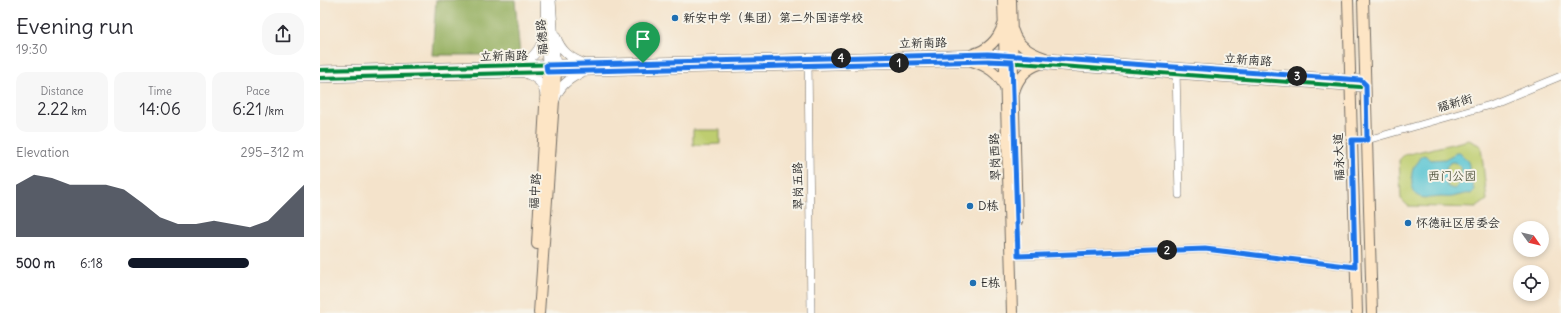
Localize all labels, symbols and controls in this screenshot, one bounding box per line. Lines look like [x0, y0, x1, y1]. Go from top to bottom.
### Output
place label: 新安中学（集团）第二外国语学校 [683, 10, 863, 25]
text: Evening run [16, 12, 134, 40]
button: share [262, 13, 304, 55]
marker: 新安中学（集团）第二外国语学校 [670, 13, 680, 23]
street label: 福德路 [533, 19, 550, 56]
pin [626, 22, 660, 63]
icon: arrive [632, 28, 654, 50]
street label: 立新南路 [899, 35, 947, 50]
text: 19:30 [16, 41, 48, 58]
street label: 立新南路 [480, 48, 528, 63]
pin: 4 [831, 48, 851, 68]
street label: 立新南路 [1224, 50, 1273, 69]
text: 4 [838, 51, 844, 65]
pin: 1 [889, 53, 909, 73]
text: 1 [897, 56, 901, 70]
pin: 3 [1287, 66, 1307, 86]
text: 3 [1294, 69, 1300, 83]
text: Distance [41, 84, 83, 98]
text: Time [148, 84, 172, 98]
text: Pace [246, 84, 270, 98]
street label: 福新街 [1435, 90, 1474, 115]
text: 2.22 [37, 98, 69, 120]
text: 14:06 [139, 98, 181, 120]
text: 6:21 [232, 98, 262, 120]
text: km [69, 104, 87, 118]
text: /km [262, 104, 284, 118]
street label: 翠岗西路 [986, 133, 1003, 181]
street label: 福永大道 [1330, 133, 1347, 181]
text: Elevation [16, 144, 69, 161]
text: 295–312 m [241, 144, 304, 161]
street label: 翠岗五路 [790, 162, 805, 210]
park label: 西门公园 [1428, 168, 1476, 183]
street label: 福中路 [526, 172, 543, 209]
place label: D栋 [978, 198, 999, 213]
marker: D栋 [965, 201, 975, 211]
place label: 怀德社区居委会 [1416, 215, 1500, 230]
marker: 怀德社区居委会 [1403, 218, 1413, 228]
north arrow [1513, 221, 1549, 257]
map controls [1513, 221, 1549, 301]
pin: 2 [1157, 240, 1177, 260]
text: 2 [1164, 243, 1170, 257]
text: 500 m [16, 255, 55, 272]
text: 6:18 [80, 255, 103, 272]
button: locate [1513, 265, 1549, 301]
place label: E栋 [981, 275, 1000, 290]
marker: E栋 [968, 278, 978, 288]

